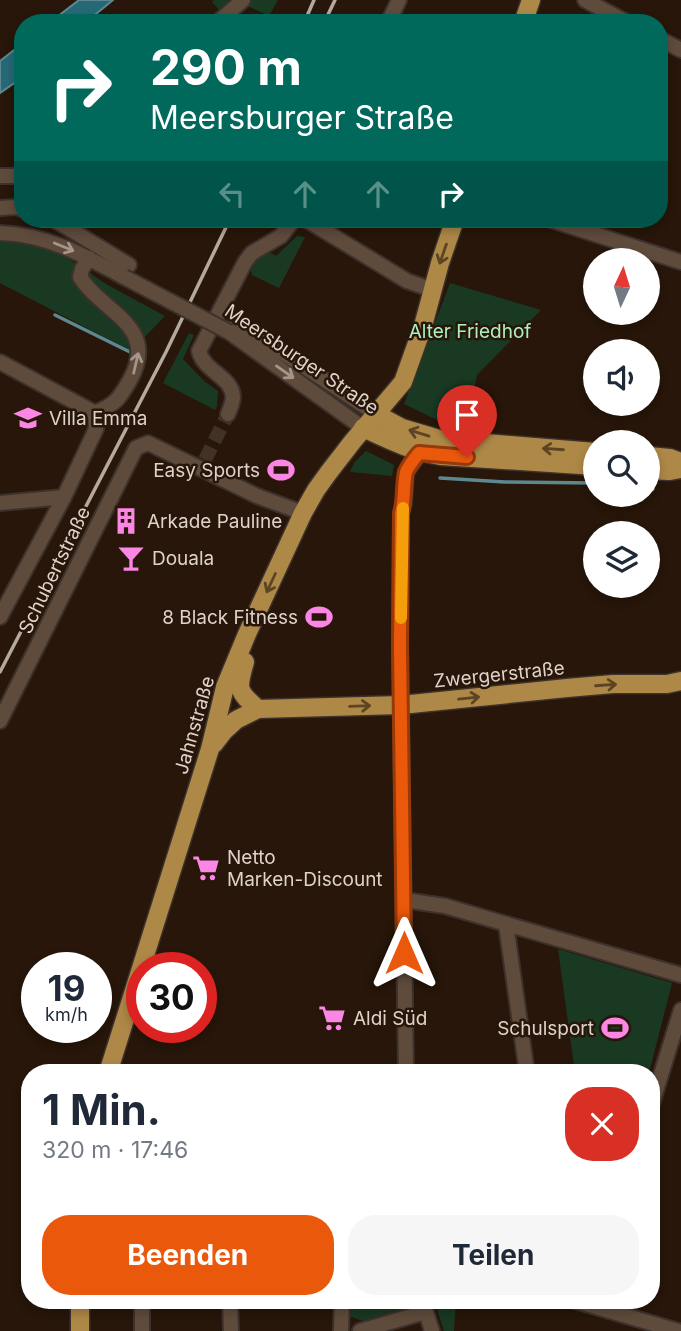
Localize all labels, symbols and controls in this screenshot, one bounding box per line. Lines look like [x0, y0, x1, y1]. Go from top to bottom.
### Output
text: 290 m [150, 38, 302, 97]
icon: right [35, 42, 126, 133]
text: Meersburger Straße [150, 98, 454, 137]
icon: left [213, 175, 251, 213]
icon: ahead [286, 175, 324, 213]
icon: ahead [359, 175, 397, 213]
icon: right [432, 175, 470, 213]
one-way arrow [53, 242, 75, 255]
one-way arrow [436, 243, 448, 265]
north arrow [583, 248, 660, 326]
map controls [583, 248, 660, 598]
street label: Meersburger Straße [220, 299, 383, 419]
park label: Alter Friedhof [409, 320, 531, 343]
button: sound [583, 339, 660, 416]
one-way arrow [130, 353, 143, 375]
one-way arrow [275, 365, 294, 379]
pin [437, 385, 497, 457]
icon: arrive [448, 396, 486, 434]
school or university icon: Villa Emma [13, 403, 43, 433]
place label: Villa Emma [49, 407, 147, 430]
one-way arrow [409, 426, 431, 439]
button: search [583, 430, 660, 507]
one-way arrow [542, 442, 565, 455]
sports icon: Easy Sports [266, 455, 296, 485]
place label: Easy Sports [153, 459, 260, 482]
street label: Schubertstraße [14, 503, 95, 638]
building icon: Arkade Pauline [111, 506, 141, 536]
place label: Arkade Pauline [147, 510, 282, 533]
button: layers [583, 521, 660, 598]
bar icon: Douala [116, 543, 146, 573]
place label: Douala [152, 547, 214, 570]
one-way arrow [264, 572, 277, 593]
sports icon: 8 Black Fitness [304, 602, 334, 632]
place label: 8 Black Fitness [162, 606, 298, 629]
street label: Zwergerstraße [432, 656, 566, 693]
street label: Jahnstraße [170, 674, 219, 777]
one-way arrow [595, 678, 618, 691]
one-way arrow [457, 691, 480, 704]
one-way arrow [349, 700, 372, 713]
place label: Netto Marken-Discount [227, 846, 383, 891]
supermarket icon: Netto Marken-Discount [191, 853, 221, 883]
position arrow [367, 916, 441, 990]
speed limit sign: 30 [126, 952, 217, 1043]
text: 19 [48, 967, 85, 1009]
supermarket icon: Aldi Süd [317, 1003, 347, 1033]
text: km/h [45, 1004, 88, 1025]
place label: Aldi Süd [353, 1007, 427, 1030]
sports icon: Schulsport [600, 1013, 630, 1043]
place label: Schulsport [497, 1017, 594, 1040]
text: 1 Min. [42, 1084, 161, 1135]
button: close [565, 1087, 639, 1161]
text: 320 m · 17:46 [42, 1136, 188, 1164]
button: Beenden [42, 1215, 334, 1295]
button: Teilen [348, 1215, 639, 1295]

